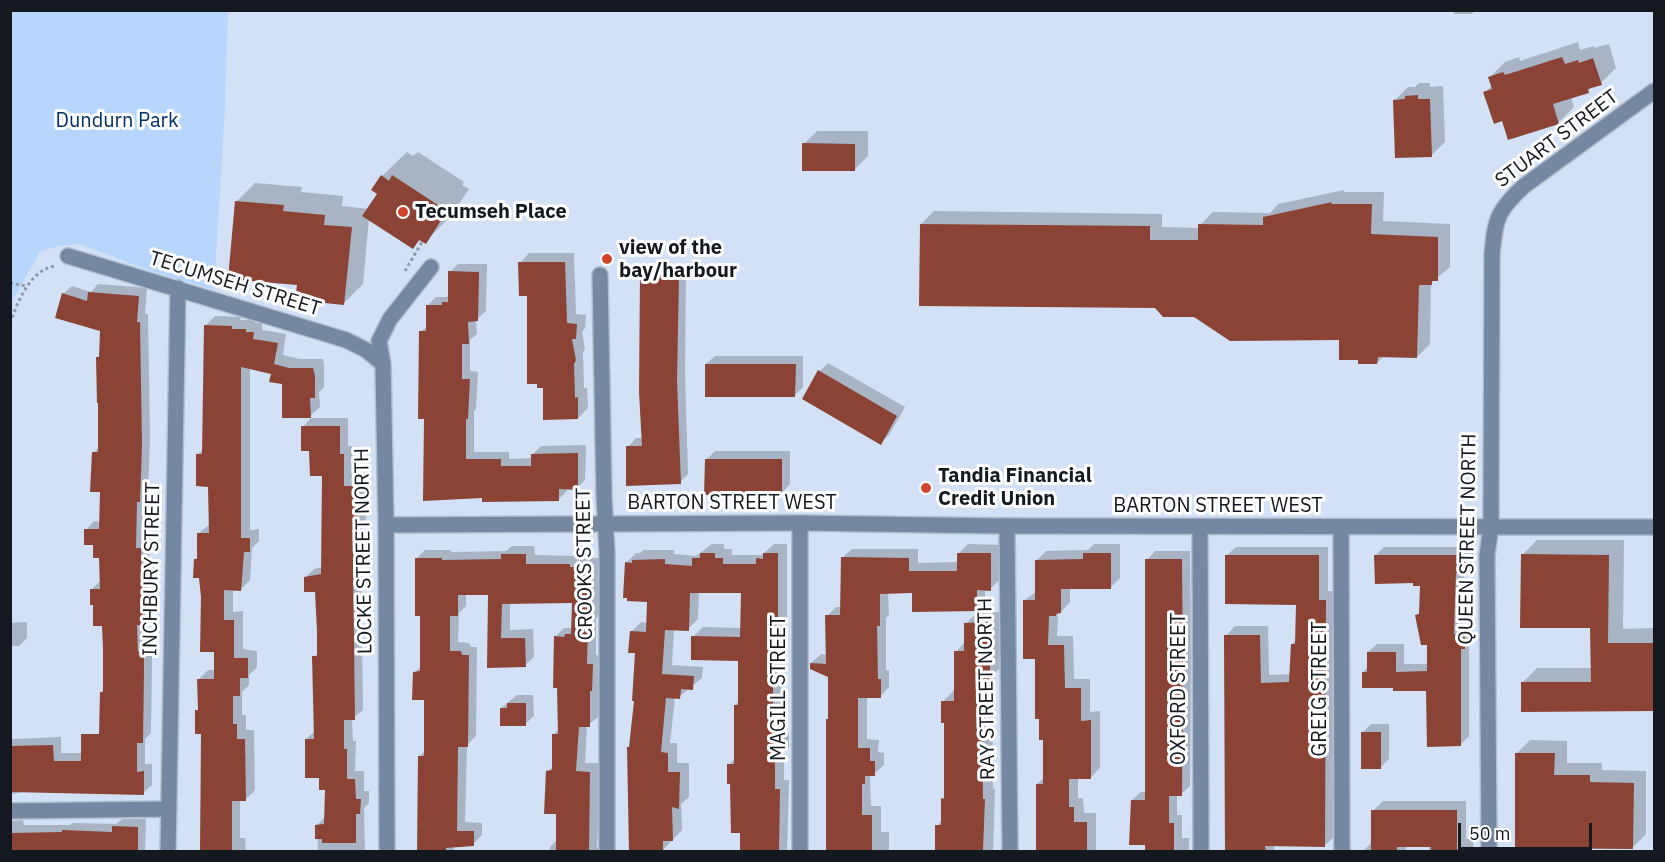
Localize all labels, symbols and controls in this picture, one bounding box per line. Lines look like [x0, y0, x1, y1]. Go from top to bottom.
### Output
street label: STUART STREET [1491, 85, 1623, 193]
park label: Dundurn Park [56, 109, 178, 133]
place label: Tecumseh Place [415, 200, 567, 224]
marker: Tecumseh Place [396, 205, 410, 219]
place label: view of the bay/harbour [619, 236, 737, 283]
street label: TECUMSEH STREET [146, 247, 324, 321]
marker: view of the bay/harbour [600, 252, 614, 266]
street label: QUEEN STREET NORTH [1454, 433, 1482, 645]
street label: LOCKE STREET NORTH [350, 448, 378, 654]
place label: Tandia Financial Credit Union [938, 464, 1092, 511]
marker: Tandia Financial Credit Union [919, 481, 933, 495]
street label: INCHBURY STREET [138, 482, 166, 656]
street label: CROOKS STREET [572, 487, 598, 641]
street label: BARTON STREET WEST [627, 491, 837, 515]
street label: BARTON STREET WEST [1113, 494, 1323, 518]
street label: RAY STREET NORTH [973, 598, 1001, 780]
street label: OXFORD STREET [1167, 613, 1191, 765]
street label: MAGILL STREET [767, 615, 791, 761]
street label: GREIG STREET [1308, 621, 1332, 757]
scale bar [1461, 811, 1594, 849]
text: 50 m [1469, 822, 1511, 845]

